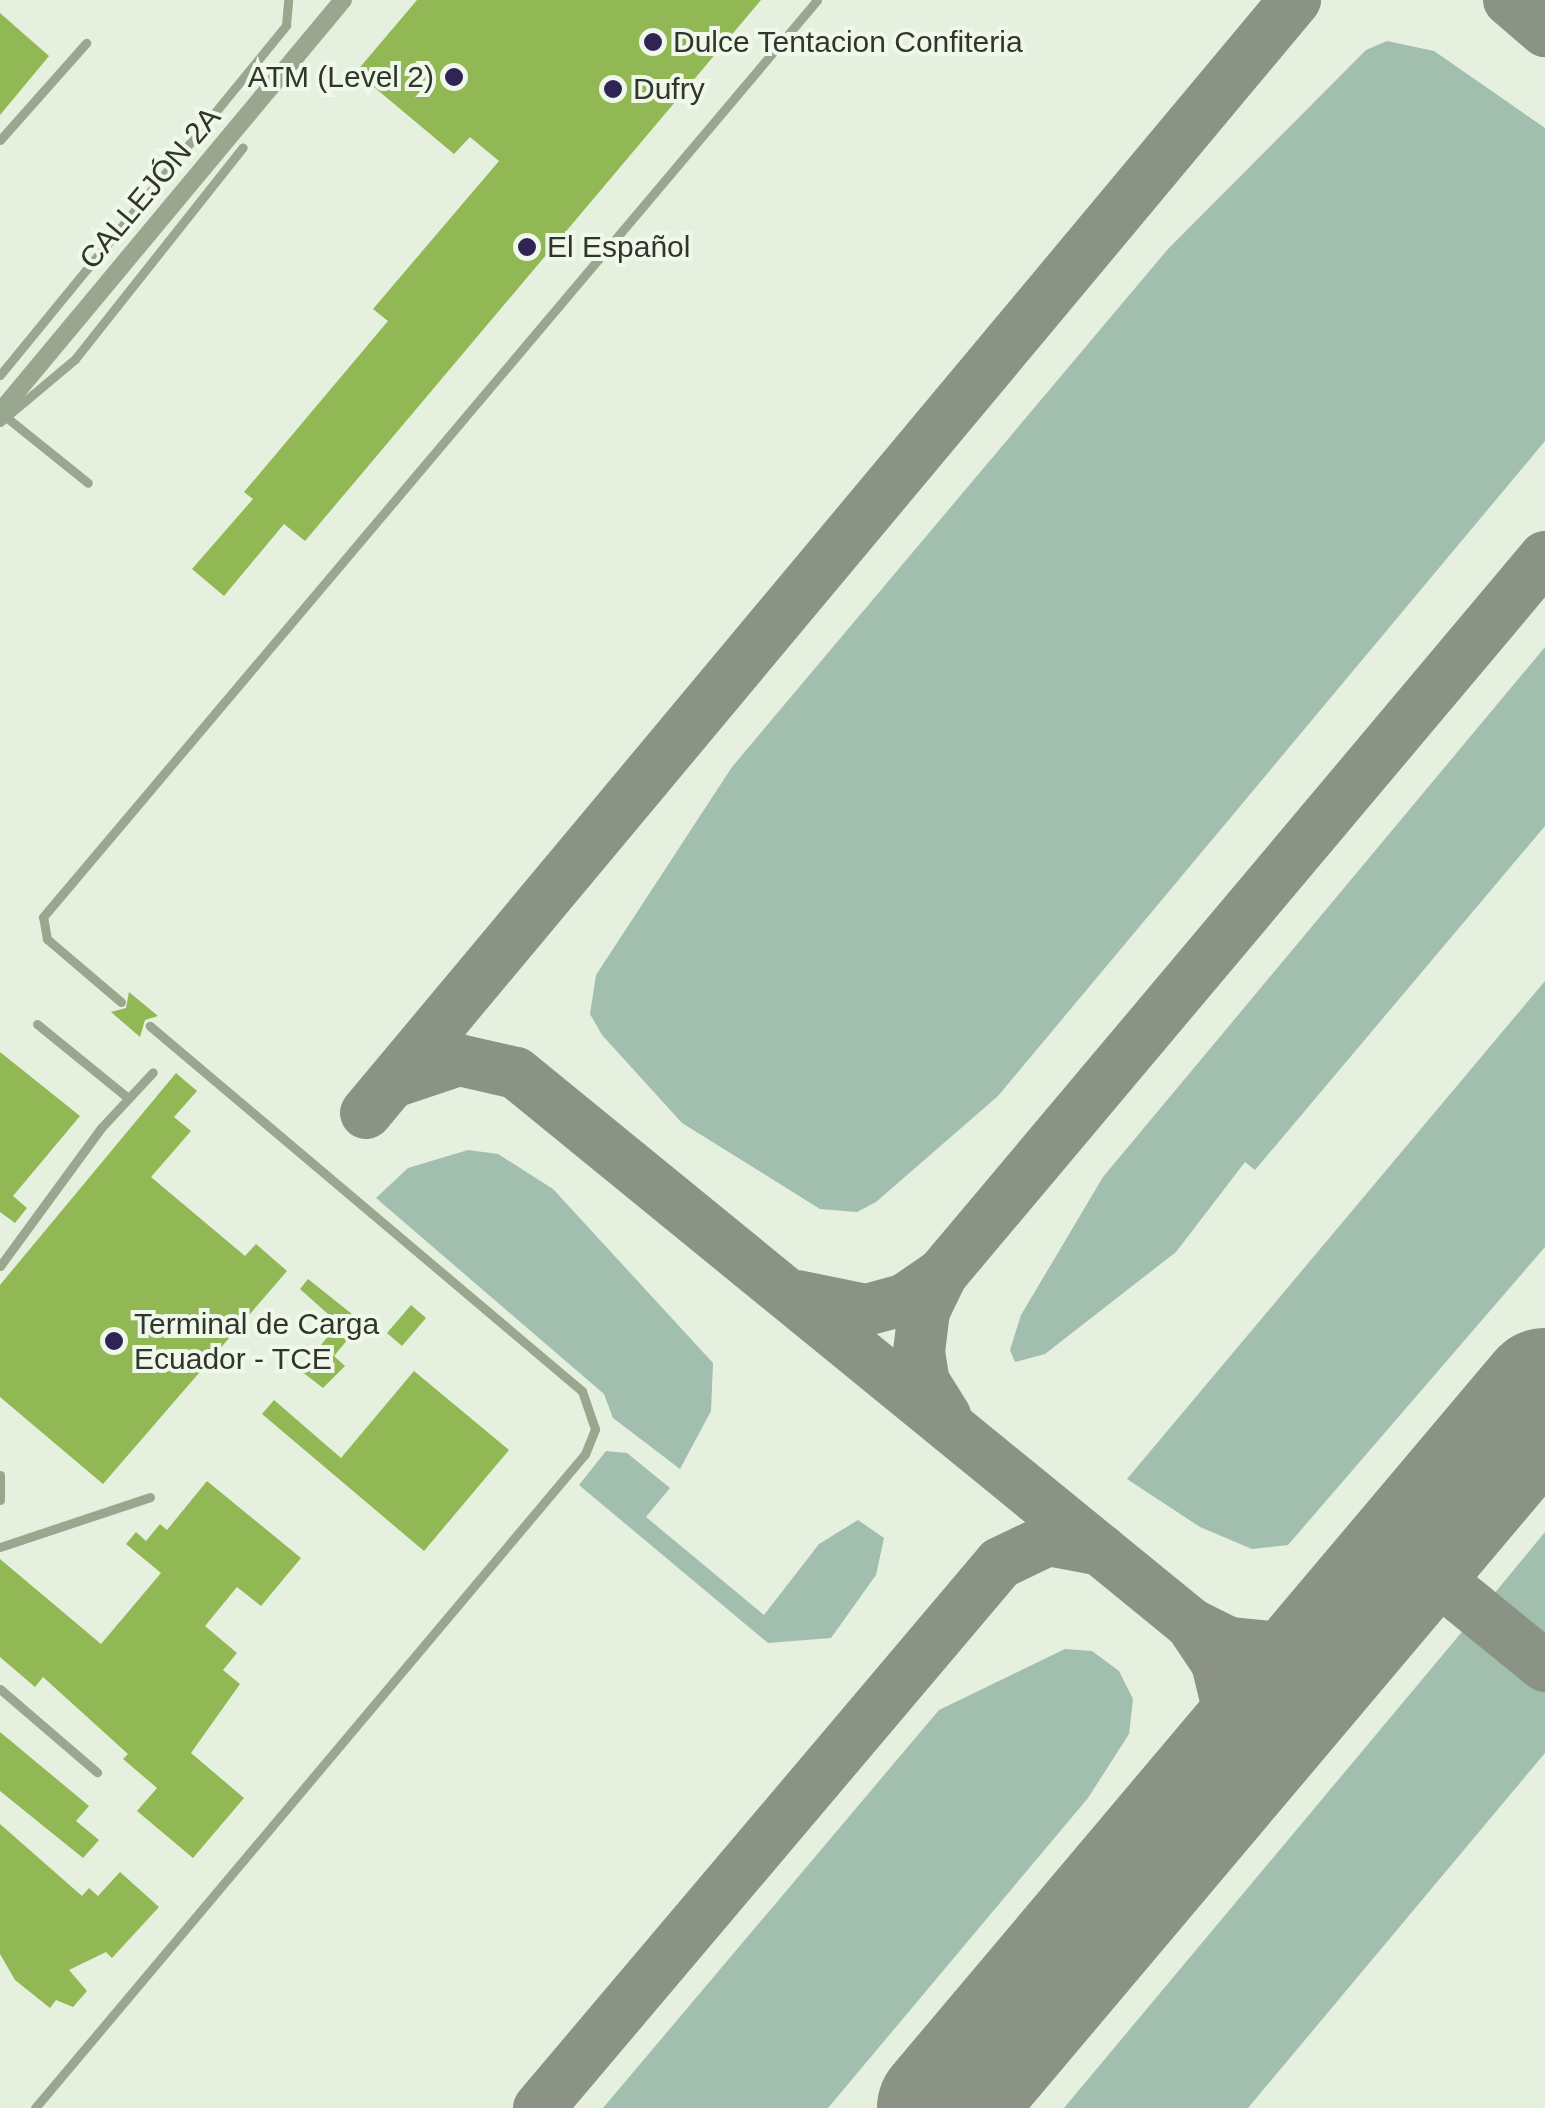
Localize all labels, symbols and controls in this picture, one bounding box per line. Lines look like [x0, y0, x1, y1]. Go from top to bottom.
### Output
place label: Dulce Tentacion Confiteria [673, 24, 1023, 60]
marker: Dulce Tentacion Confiteria [642, 31, 664, 53]
place label: ATM (Level 2) [248, 59, 434, 95]
marker: ATM (Level 2) [443, 66, 465, 88]
place label: Dufry [633, 71, 705, 107]
marker: Dufry [602, 78, 624, 100]
street label: CALLEJÓN 2A [72, 100, 228, 276]
place label: El Español [547, 229, 690, 265]
marker: El Español [516, 236, 538, 258]
place label: Terminal de Carga Ecuador - TCE [134, 1306, 379, 1376]
marker: Terminal de Carga Ecuador - TCE [103, 1330, 125, 1352]

